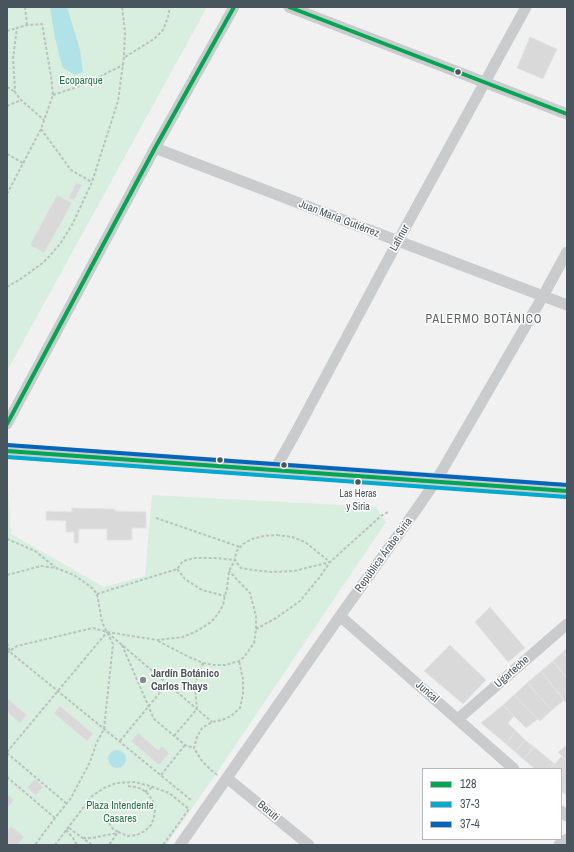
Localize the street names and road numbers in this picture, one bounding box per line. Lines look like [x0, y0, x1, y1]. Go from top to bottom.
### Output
street label: Juan María Gutiérrez [297, 198, 381, 240]
street label: Lafinur [387, 223, 413, 253]
street label: República Árabe Siria [353, 515, 415, 595]
street label: Ugarteche [492, 653, 532, 691]
street label: Juncal [413, 678, 441, 706]
street label: Beruti [255, 798, 281, 824]

